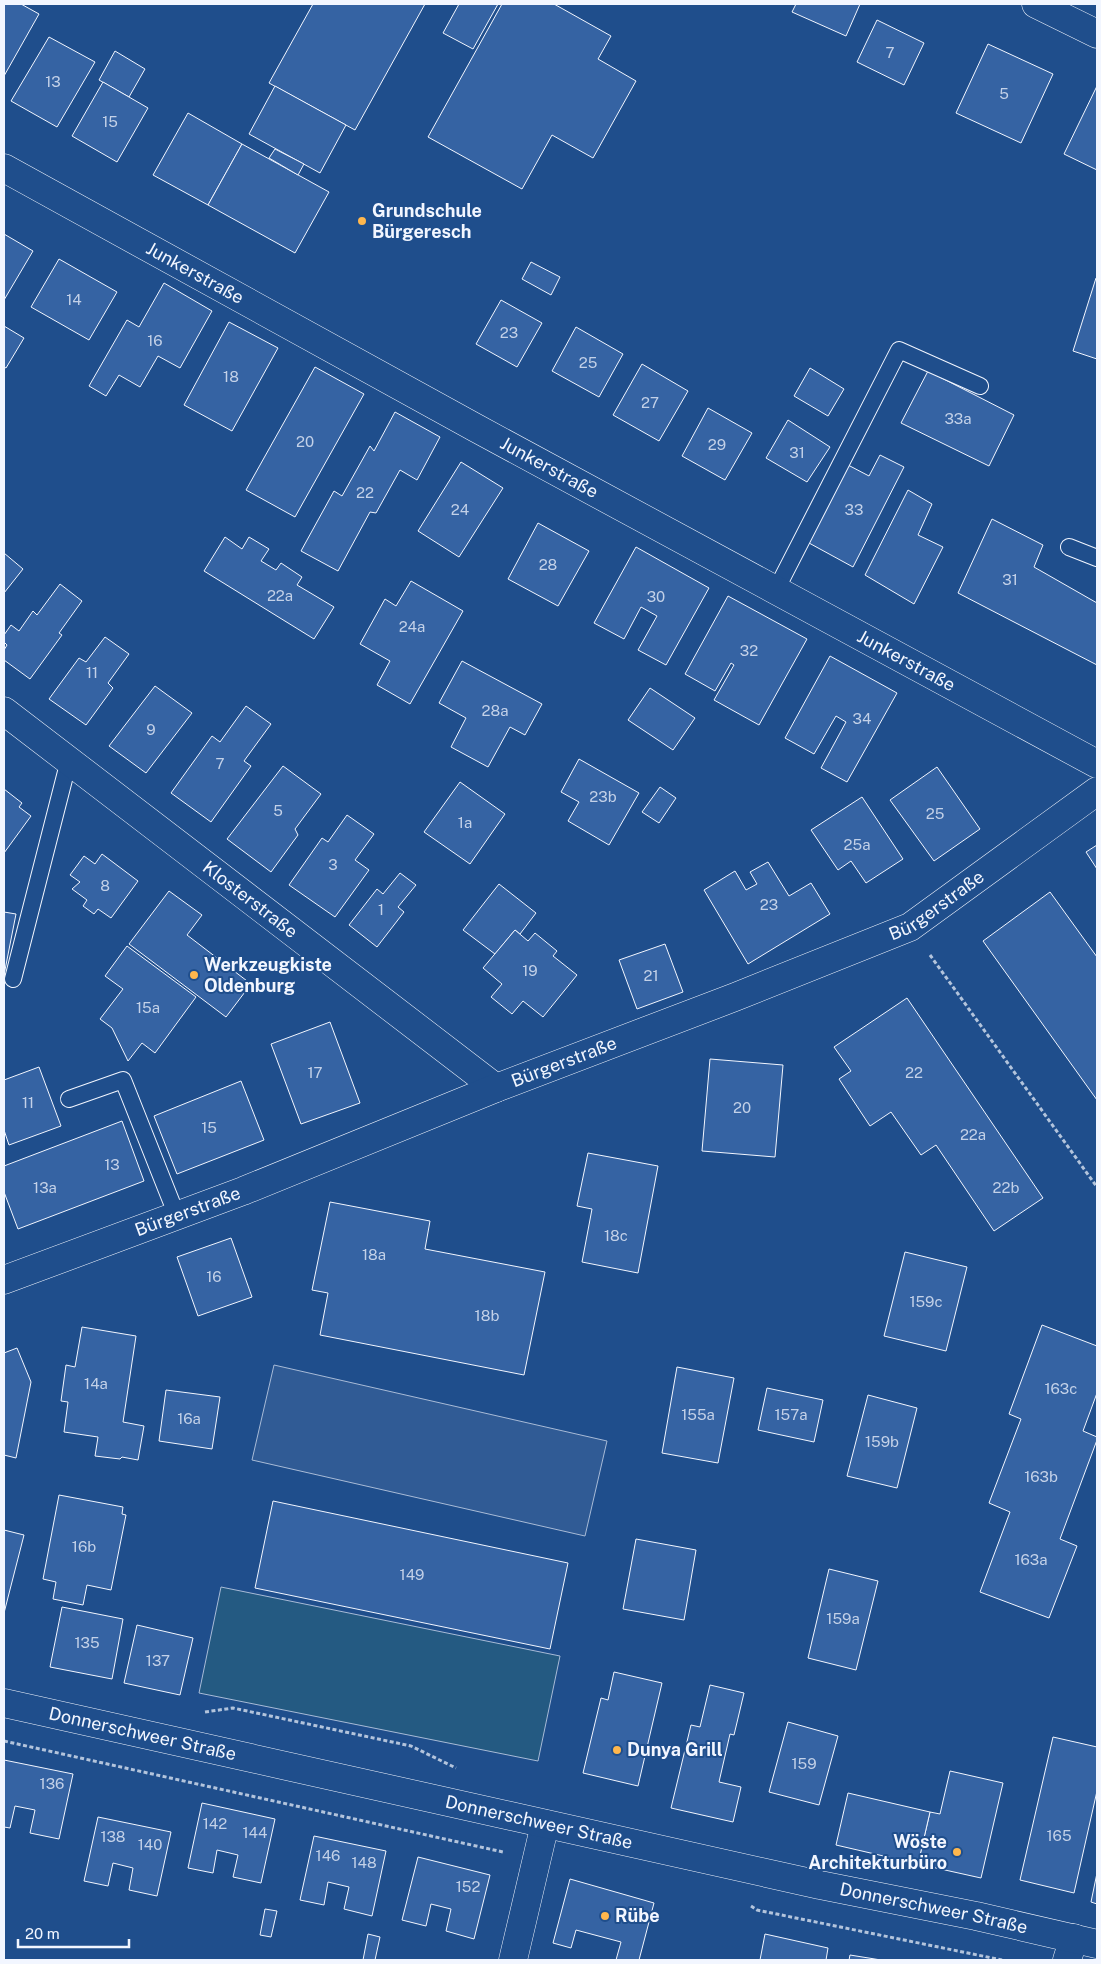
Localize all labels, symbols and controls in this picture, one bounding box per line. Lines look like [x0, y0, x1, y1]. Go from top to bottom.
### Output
house number: 7 [885, 44, 895, 61]
house number: 13 [45, 73, 61, 90]
house number: 5 [999, 85, 1009, 102]
house number: 15 [102, 113, 118, 130]
place label: Grundschule Bürgeresch [372, 200, 482, 242]
marker: Grundschule Bürgeresch [356, 215, 368, 227]
street label: Junkerstraße [143, 237, 248, 308]
house number: 14 [66, 291, 82, 308]
house number: 23 [500, 324, 518, 341]
house number: 16 [147, 332, 163, 349]
house number: 25 [579, 354, 597, 371]
house number: 18 [223, 368, 239, 385]
house number: 27 [641, 394, 659, 411]
house number: 33a [944, 410, 972, 427]
street label: Junkerstraße [497, 432, 602, 502]
house number: 20 [296, 433, 314, 450]
house number: 29 [708, 436, 726, 453]
house number: 31 [789, 444, 805, 461]
house number: 22 [356, 484, 374, 501]
house number: 24 [451, 501, 469, 518]
house number: 33 [845, 501, 863, 518]
house number: 28 [539, 556, 557, 573]
house number: 31 [1002, 571, 1018, 588]
house number: 22a [267, 587, 293, 604]
house number: 30 [647, 588, 665, 605]
house number: 24a [399, 618, 425, 635]
street label: Junkerstraße [854, 625, 959, 695]
house number: 32 [740, 642, 758, 659]
house number: 11 [86, 664, 98, 681]
house number: 28a [482, 702, 508, 719]
house number: 34 [853, 710, 871, 727]
house number: 9 [146, 721, 156, 738]
house number: 7 [215, 755, 225, 772]
house number: 23b [589, 788, 617, 805]
house number: 5 [273, 802, 283, 819]
house number: 25 [926, 805, 944, 822]
house number: 1a [458, 814, 472, 831]
house number: 25a [844, 836, 870, 853]
street label: Klosterstraße [199, 856, 302, 942]
house number: 3 [328, 856, 338, 873]
street label: Bürgerstraße [886, 866, 988, 944]
house number: 8 [100, 877, 110, 894]
house number: 23 [760, 896, 778, 913]
house number: 1 [378, 901, 384, 918]
place label: Werkzeugkiste Oldenburg [204, 954, 332, 996]
house number: 19 [522, 962, 538, 979]
house number: 21 [643, 967, 659, 984]
marker: Werkzeugkiste Oldenburg [188, 969, 200, 981]
house number: 15a [136, 999, 160, 1016]
street label: Bürgerstraße [508, 1032, 619, 1091]
house number: 17 [307, 1064, 323, 1081]
house number: 22 [905, 1064, 923, 1081]
house number: 11 [22, 1094, 34, 1111]
house number: 20 [733, 1099, 751, 1116]
house number: 15 [201, 1119, 217, 1136]
house number: 22a [960, 1126, 986, 1143]
house number: 13 [104, 1156, 120, 1173]
house number: 13a [33, 1179, 57, 1196]
house number: 22b [993, 1179, 1019, 1196]
street label: Bürgerstraße [132, 1182, 243, 1240]
house number: 18c [604, 1227, 628, 1244]
house number: 18a [362, 1246, 386, 1263]
house number: 16 [206, 1268, 222, 1285]
house number: 159c [909, 1293, 943, 1310]
house number: 18b [475, 1307, 499, 1324]
house number: 14a [84, 1375, 108, 1392]
house number: 163c [1045, 1380, 1077, 1397]
house number: 155a [681, 1406, 715, 1423]
house number: 157a [774, 1406, 808, 1423]
house number: 16a [177, 1410, 201, 1427]
house number: 159b [865, 1433, 899, 1450]
house number: 163b [1024, 1468, 1058, 1485]
house number: 16b [72, 1538, 96, 1555]
house number: 163a [1014, 1551, 1048, 1568]
house number: 149 [400, 1566, 424, 1583]
house number: 159a [826, 1610, 860, 1627]
house number: 135 [74, 1634, 100, 1651]
house number: 137 [146, 1652, 170, 1669]
street label: Donnerschweer Straße [47, 1702, 238, 1765]
place label: Dunya Grill [627, 1739, 723, 1760]
marker: Dunya Grill [611, 1744, 623, 1756]
house number: 159 [791, 1755, 817, 1772]
house number: 136 [40, 1775, 64, 1792]
street label: Donnerschweer Straße [443, 1791, 635, 1853]
house number: 142 [203, 1815, 227, 1832]
house number: 144 [243, 1824, 267, 1841]
house number: 165 [1046, 1827, 1072, 1844]
house number: 138 [100, 1828, 126, 1845]
place label: Wöste Architekturbüro [808, 1831, 947, 1873]
house number: 140 [138, 1836, 162, 1853]
marker: Wöste Architekturbüro [951, 1846, 963, 1858]
house number: 146 [316, 1847, 340, 1864]
house number: 148 [351, 1854, 377, 1871]
house number: 152 [456, 1878, 480, 1895]
street label: Donnerschweer Straße [838, 1878, 1030, 1938]
place label: Rübe [615, 1905, 660, 1926]
marker: Rübe [599, 1910, 611, 1922]
scale bar [18, 1916, 129, 1948]
text: 20 m [25, 1925, 60, 1942]

